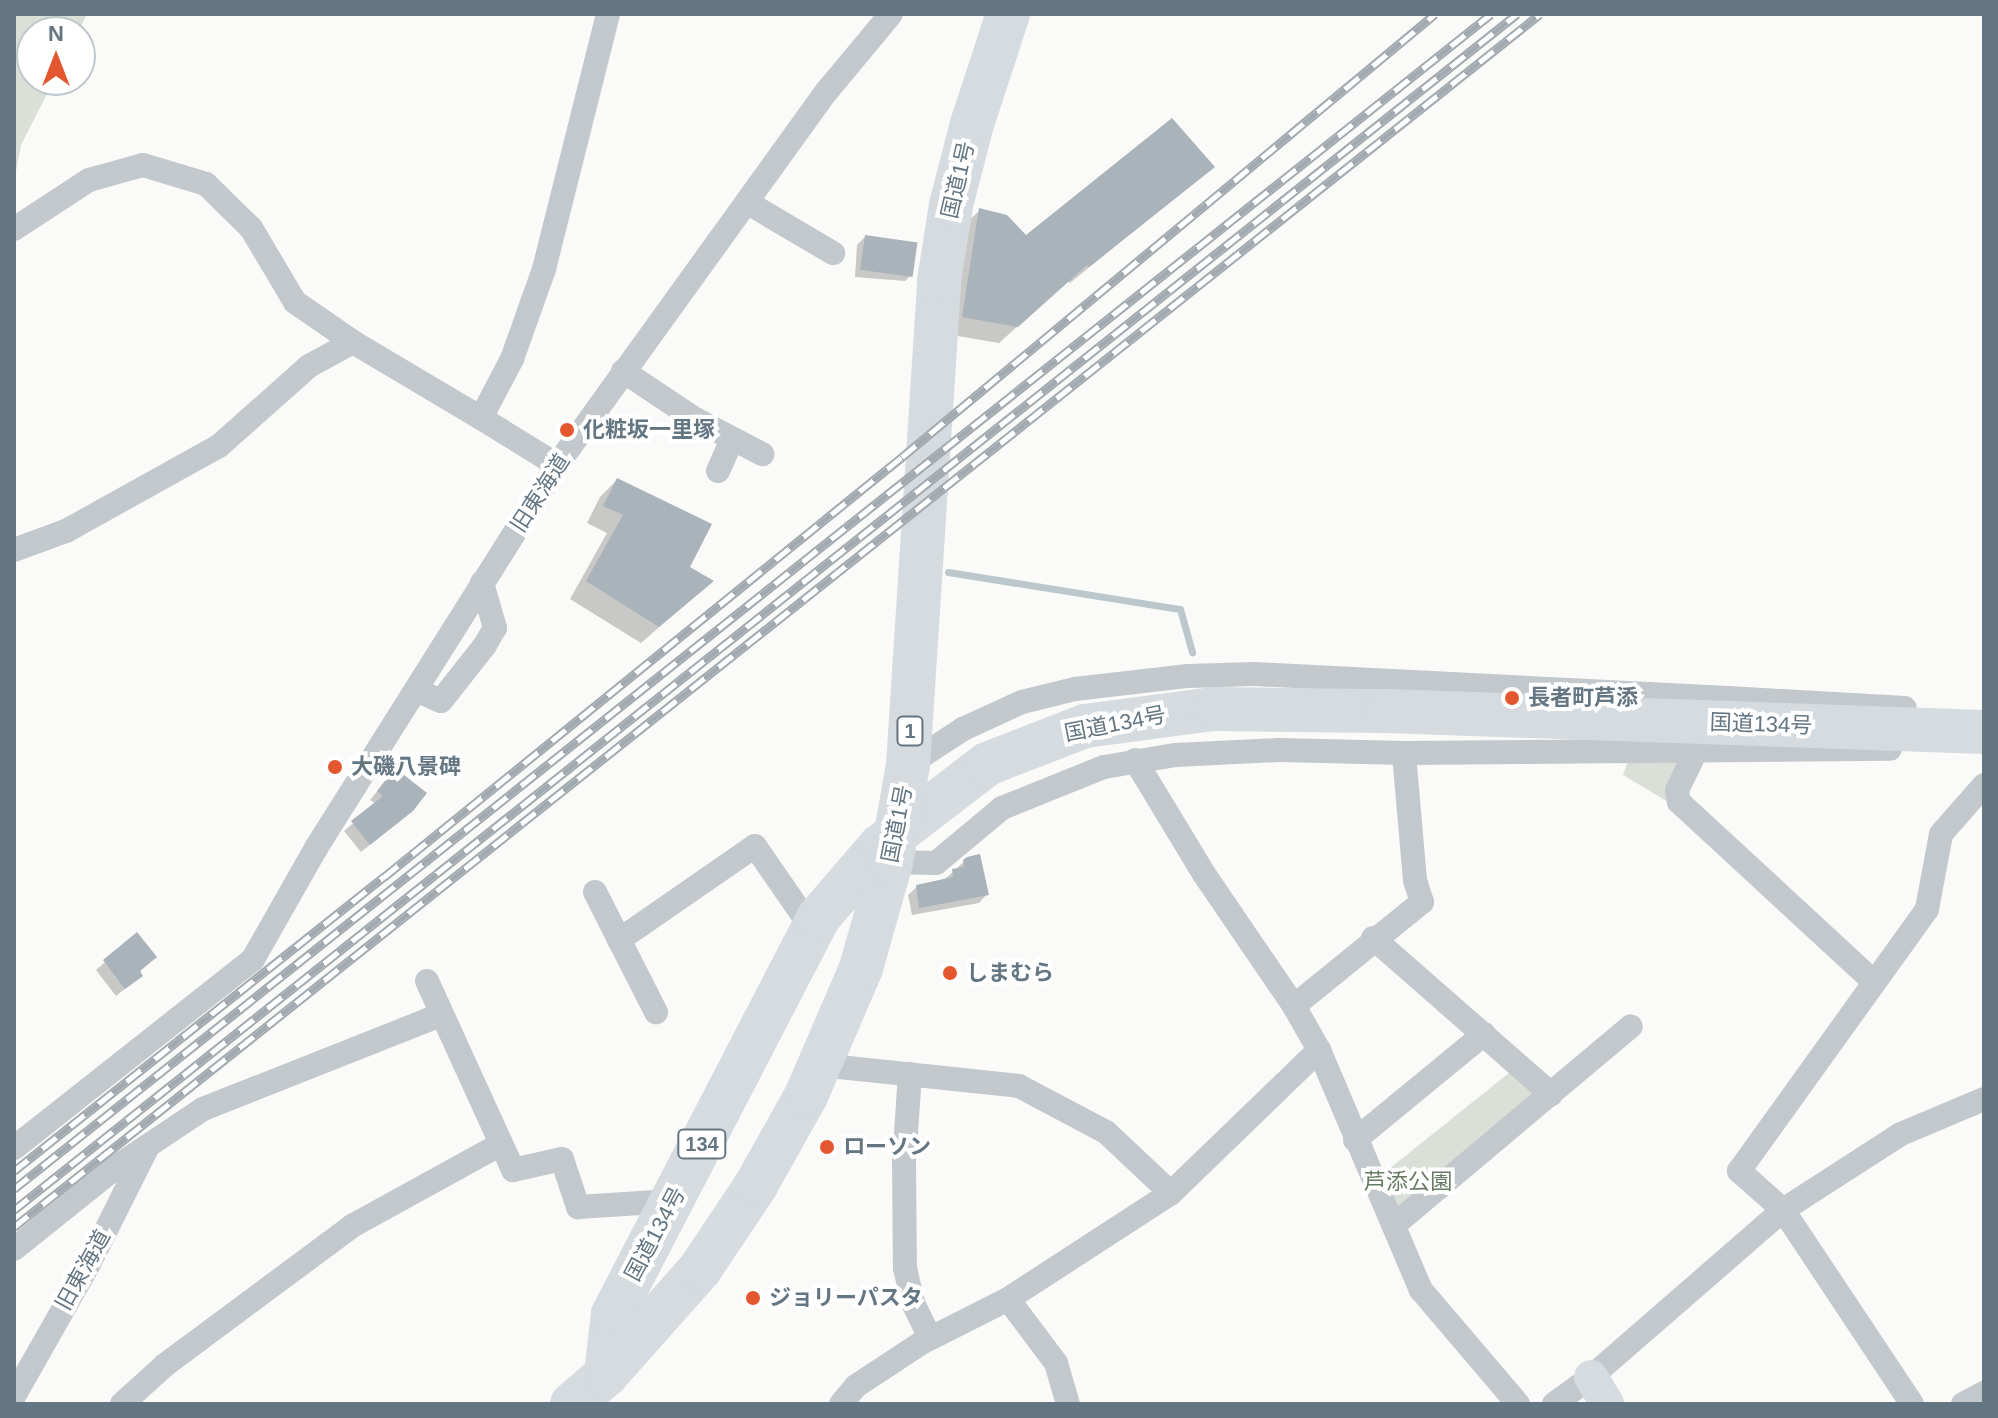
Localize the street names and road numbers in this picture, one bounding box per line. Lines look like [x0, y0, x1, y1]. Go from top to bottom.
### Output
street label: 国道1号 [936, 139, 980, 221]
street label: 旧東海道 [505, 449, 575, 537]
street label: 国道134号 [1062, 701, 1168, 747]
street label: 国道134号 [1709, 709, 1813, 739]
road number: 1 [896, 715, 924, 747]
street label: 国道1号 [877, 783, 917, 865]
road number: 134 [676, 1128, 728, 1160]
street label: 国道134号 [619, 1182, 691, 1286]
street label: 旧東海道 [50, 1225, 116, 1315]

